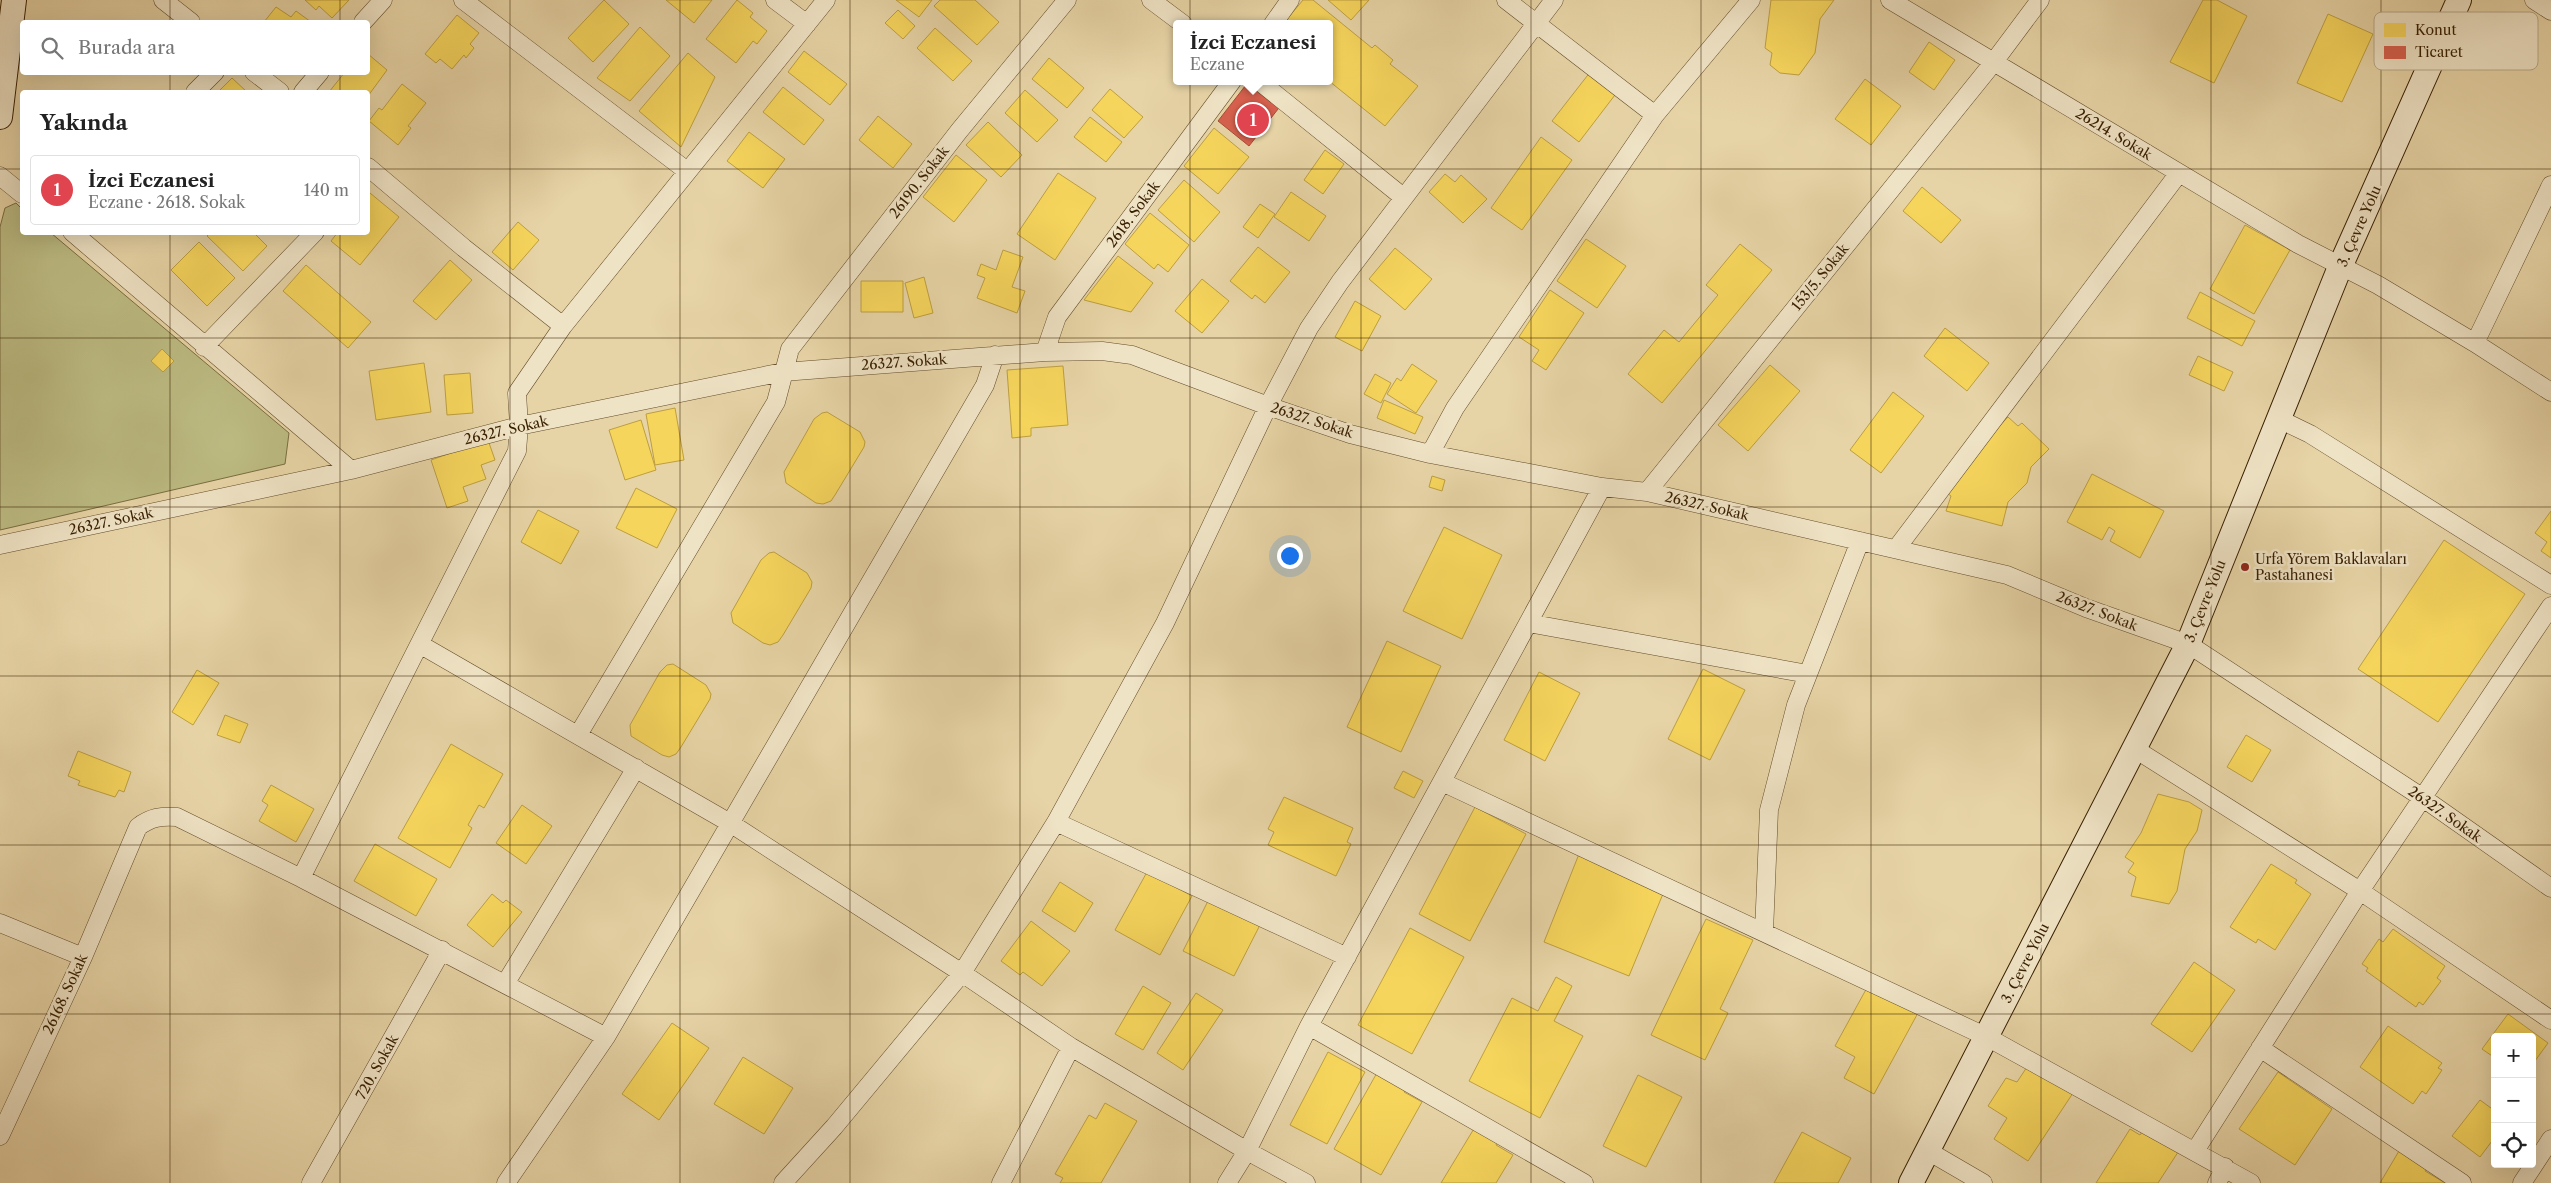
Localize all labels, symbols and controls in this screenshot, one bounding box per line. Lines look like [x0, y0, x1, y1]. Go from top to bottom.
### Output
legend [2374, 12, 2538, 70]
search box [20, 20, 370, 75]
popup [1173, 20, 1333, 85]
text: Konut [2415, 21, 2456, 39]
text: İzci Eczanesi [1190, 31, 1316, 54]
icon: search [38, 34, 66, 62]
text: Burada ara [78, 36, 175, 59]
text: Ticaret [2415, 43, 2463, 61]
text: Eczane [1190, 54, 1245, 74]
pin: 1 [1237, 101, 1269, 139]
street label: 26214. Sokak [2073, 104, 2156, 164]
text: Yakında [40, 110, 128, 135]
street label: 26190. Sokak [885, 142, 953, 222]
text: İzci Eczanesi [88, 169, 215, 192]
street label: 2618. Sokak [1102, 177, 1164, 251]
text: 1 [53, 180, 61, 200]
text: 140 m [304, 180, 349, 200]
street label: 3. Çevre Yolu [2333, 182, 2385, 270]
text: Eczane · 2618. Sokak [88, 192, 245, 212]
street label: 153/5. Sokak [1787, 239, 1853, 314]
street label: 26327. Sokak [861, 350, 948, 374]
street label: 26327. Sokak [1268, 398, 1356, 442]
street label: 26327. Sokak [462, 411, 551, 448]
street label: 26327. Sokak [1663, 488, 1752, 525]
street label: 26327. Sokak [67, 503, 156, 539]
your location [1277, 543, 1303, 569]
place label: Urfa Yörem Baklavaları Pastahanesi [2255, 550, 2407, 584]
street label: 3. Çevre Yolu [2180, 557, 2230, 645]
marker: Urfa Yörem Baklavaları Pastahanesi [2239, 561, 2251, 573]
street label: 26327. Sokak [2054, 587, 2141, 635]
street label: 26327. Sokak [2405, 782, 2486, 846]
street label: 3. Çevre Yolu [1997, 920, 2053, 1006]
street label: 26168. Sokak [39, 950, 92, 1037]
street label: 720. Sokak [352, 1031, 403, 1103]
map controls [2491, 1033, 2536, 1168]
button: + [2491, 1033, 2536, 1078]
button: − [2491, 1078, 2536, 1123]
button: locate [2491, 1123, 2536, 1168]

